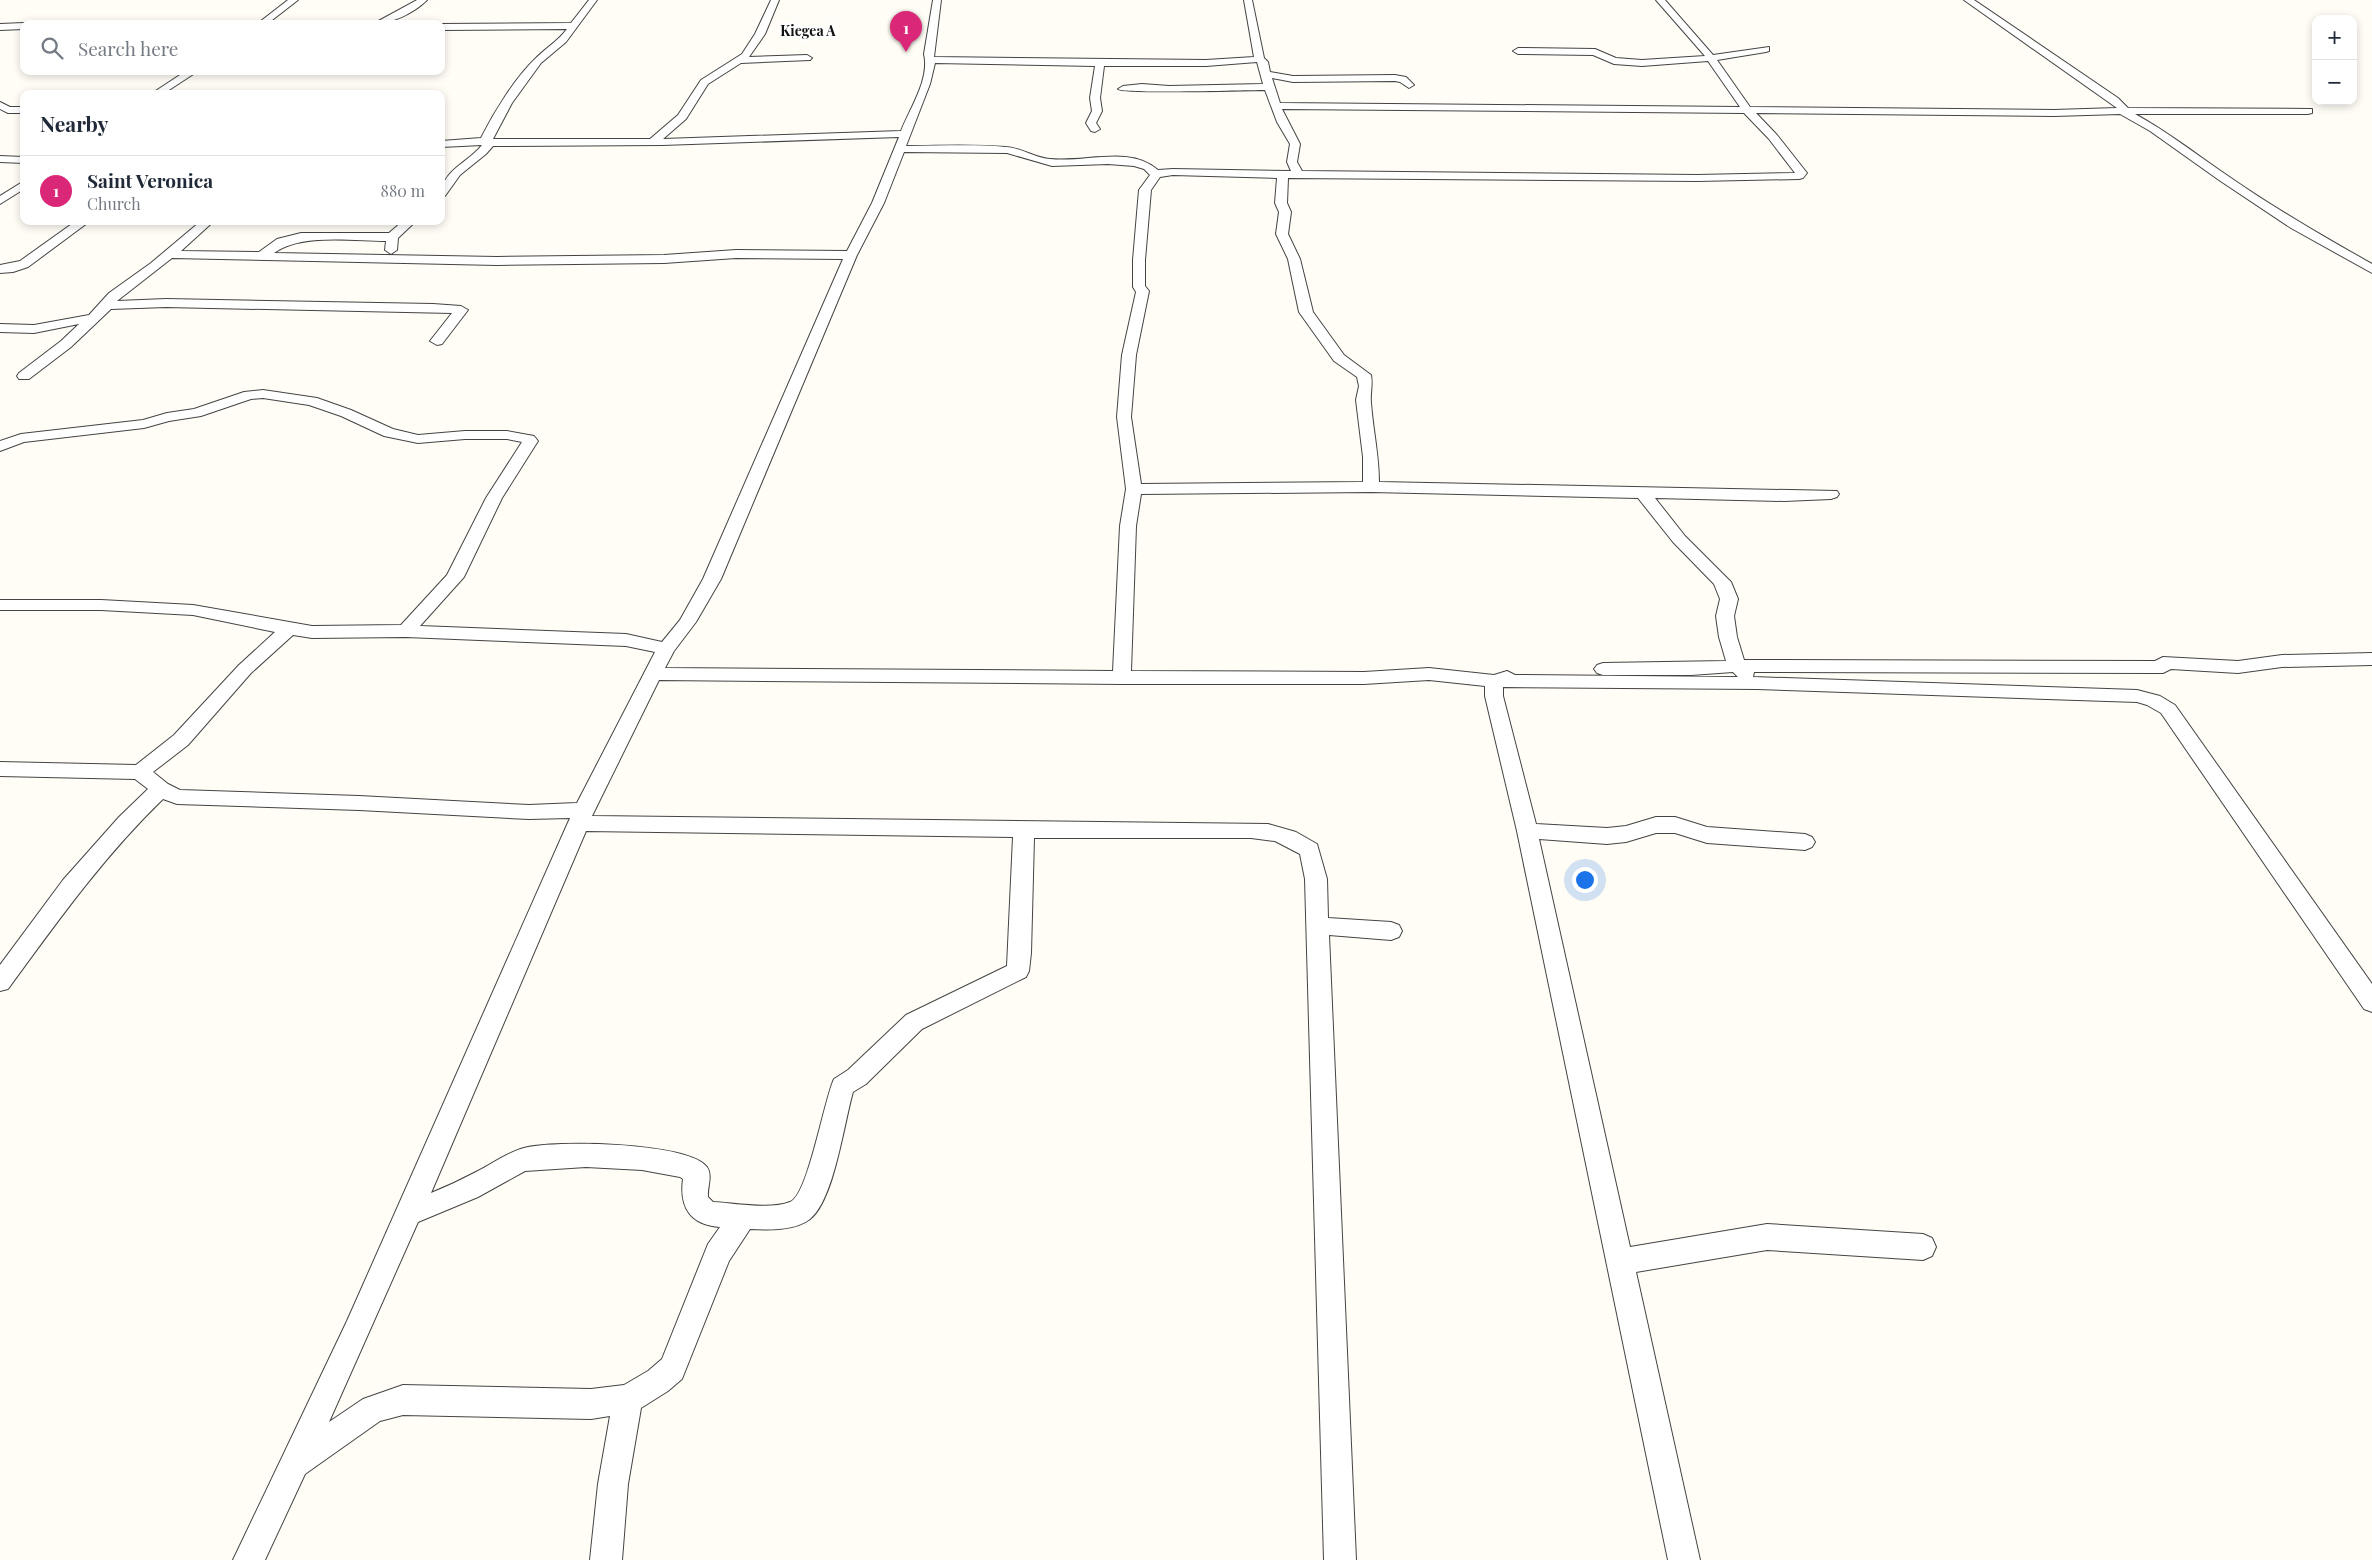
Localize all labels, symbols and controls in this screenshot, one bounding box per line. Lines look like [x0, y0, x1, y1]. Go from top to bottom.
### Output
pin: 1 [890, 11, 922, 52]
map controls [2312, 15, 2357, 105]
button: + [2312, 15, 2357, 60]
search box [20, 20, 445, 75]
district label: Kiegea A [780, 21, 836, 40]
icon: search [38, 34, 66, 62]
text: Search here [78, 35, 178, 61]
button: − [2312, 60, 2357, 105]
text: Nearby [40, 109, 109, 137]
text: Saint Veronica [87, 167, 213, 193]
text: 1 [53, 180, 59, 201]
text: 880 m [381, 180, 425, 201]
text: Church [87, 193, 141, 214]
your location [1572, 867, 1598, 893]

